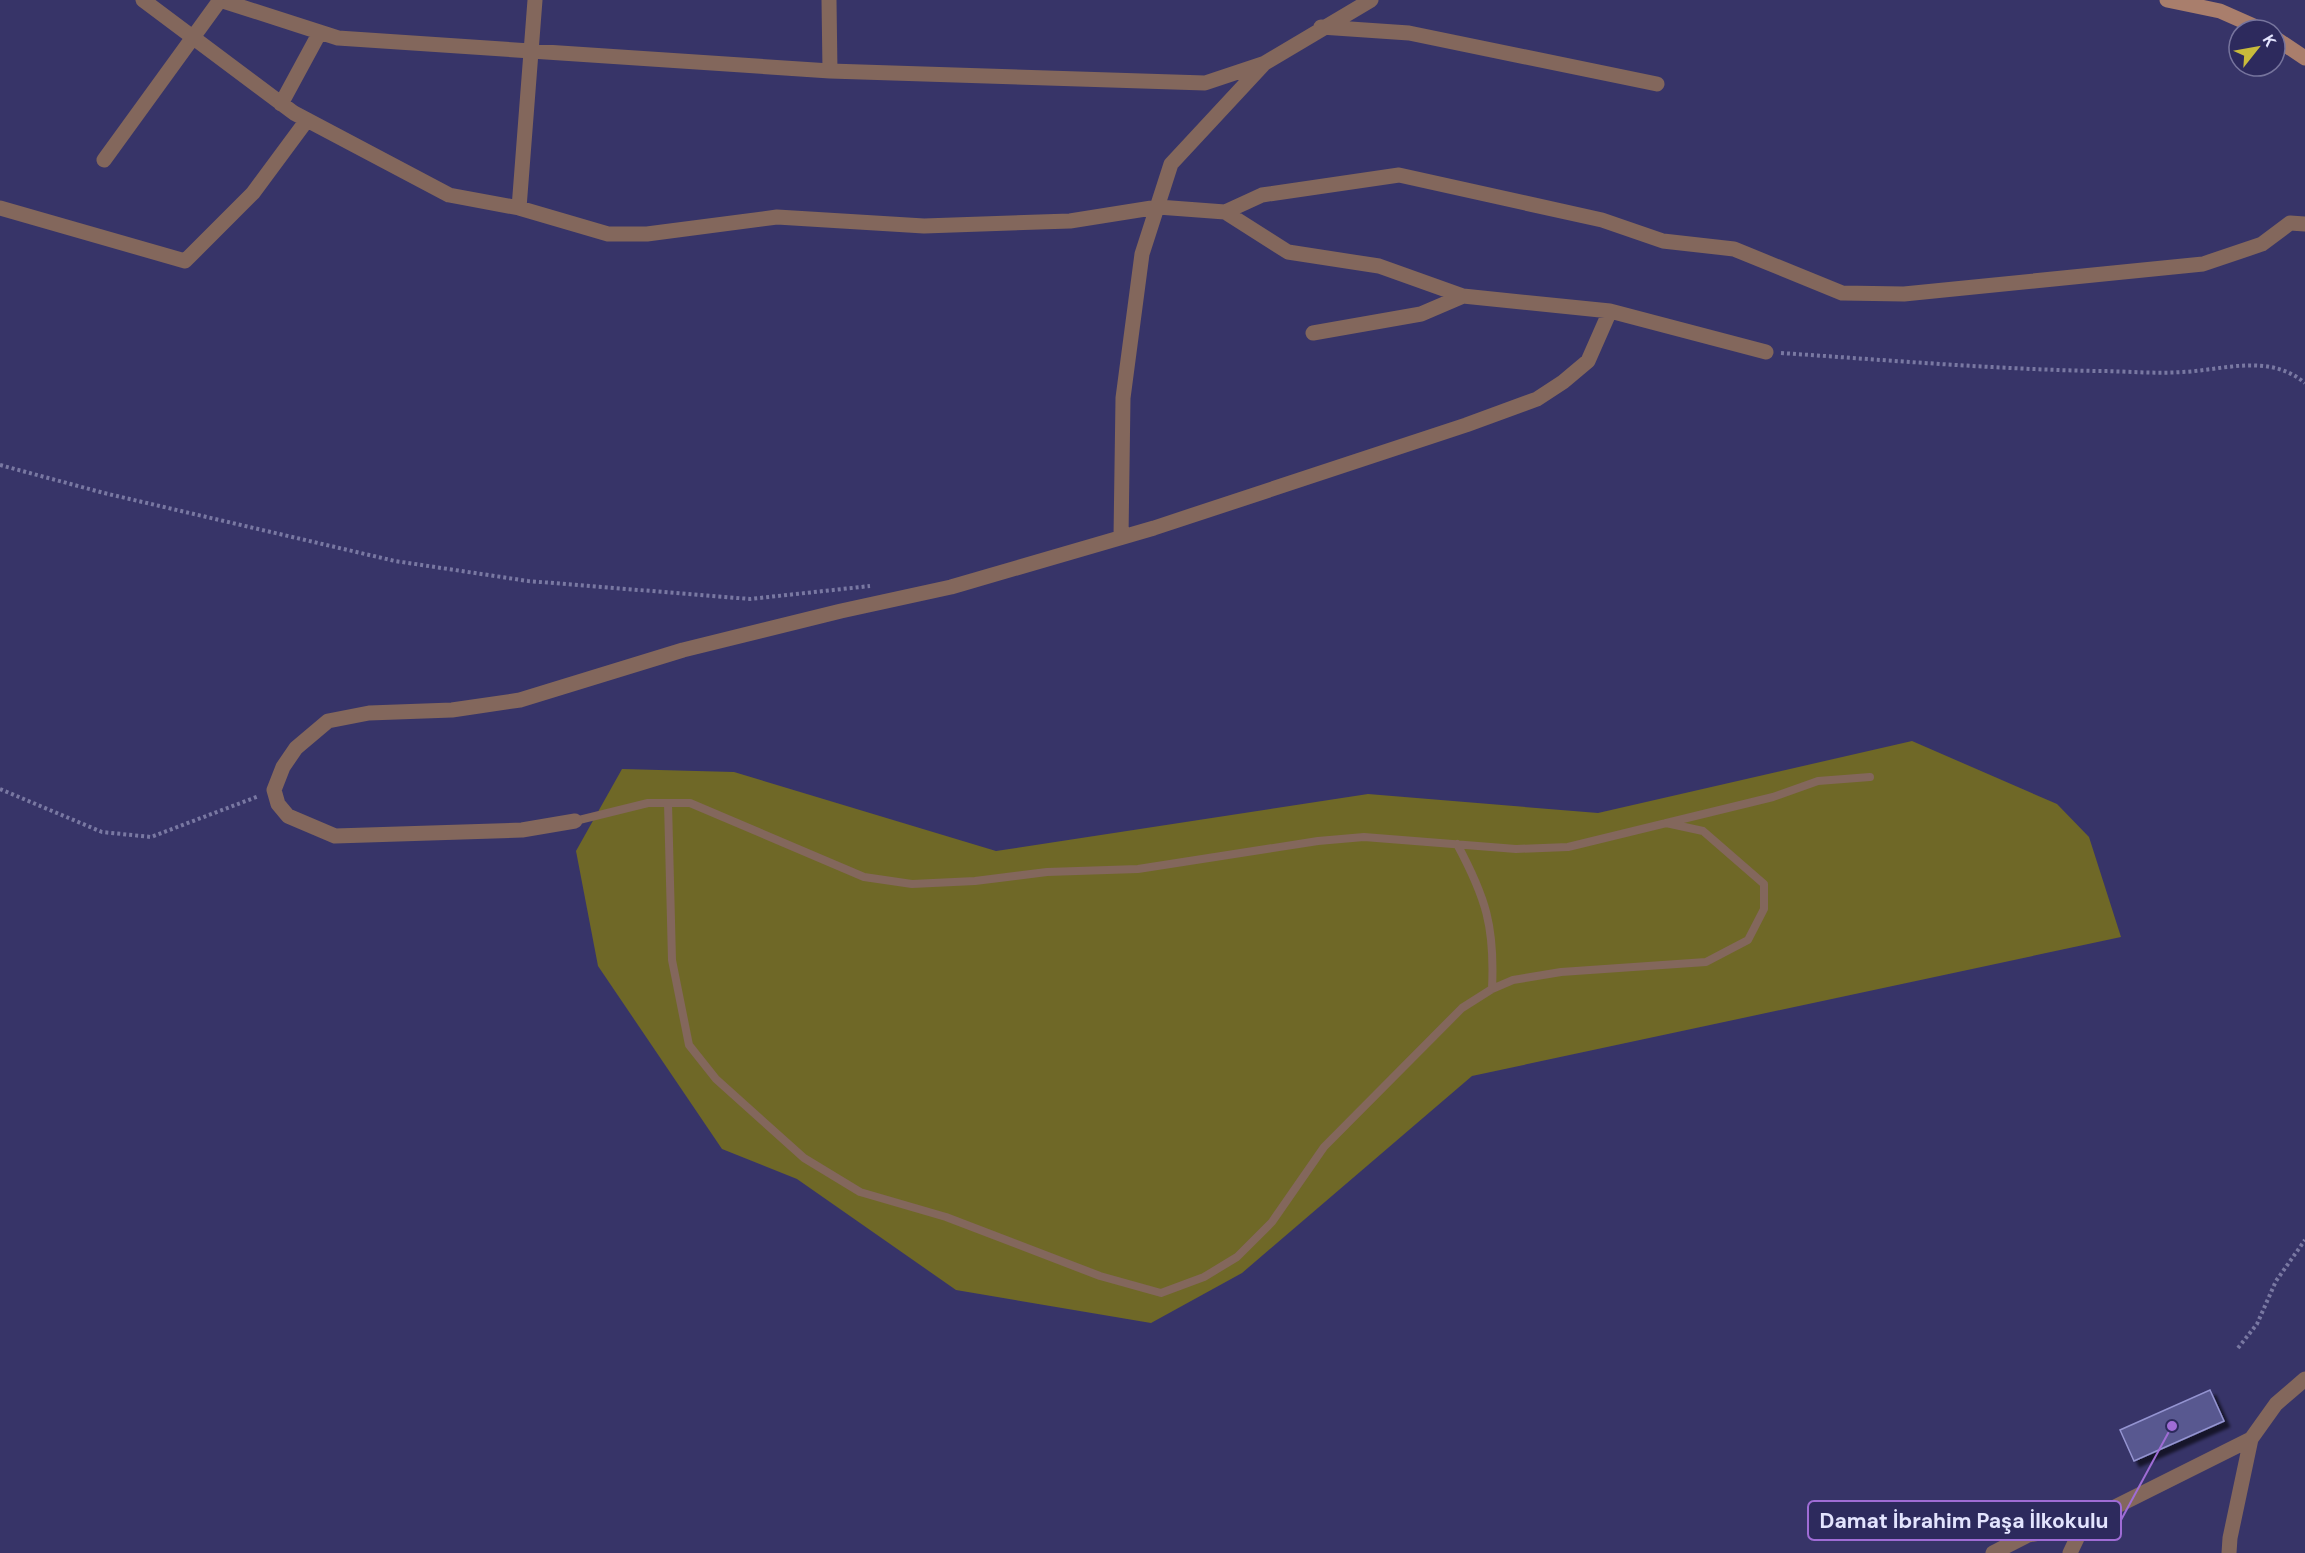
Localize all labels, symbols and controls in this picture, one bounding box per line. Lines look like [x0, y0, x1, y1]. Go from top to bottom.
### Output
north arrow [2227, 18, 2287, 78]
text: K [2258, 31, 2281, 51]
callout: Damat İbrahim Paşa İlkokulu [1808, 1501, 2121, 1540]
text: Damat İbrahim Paşa İlkokulu [1820, 1507, 2108, 1535]

